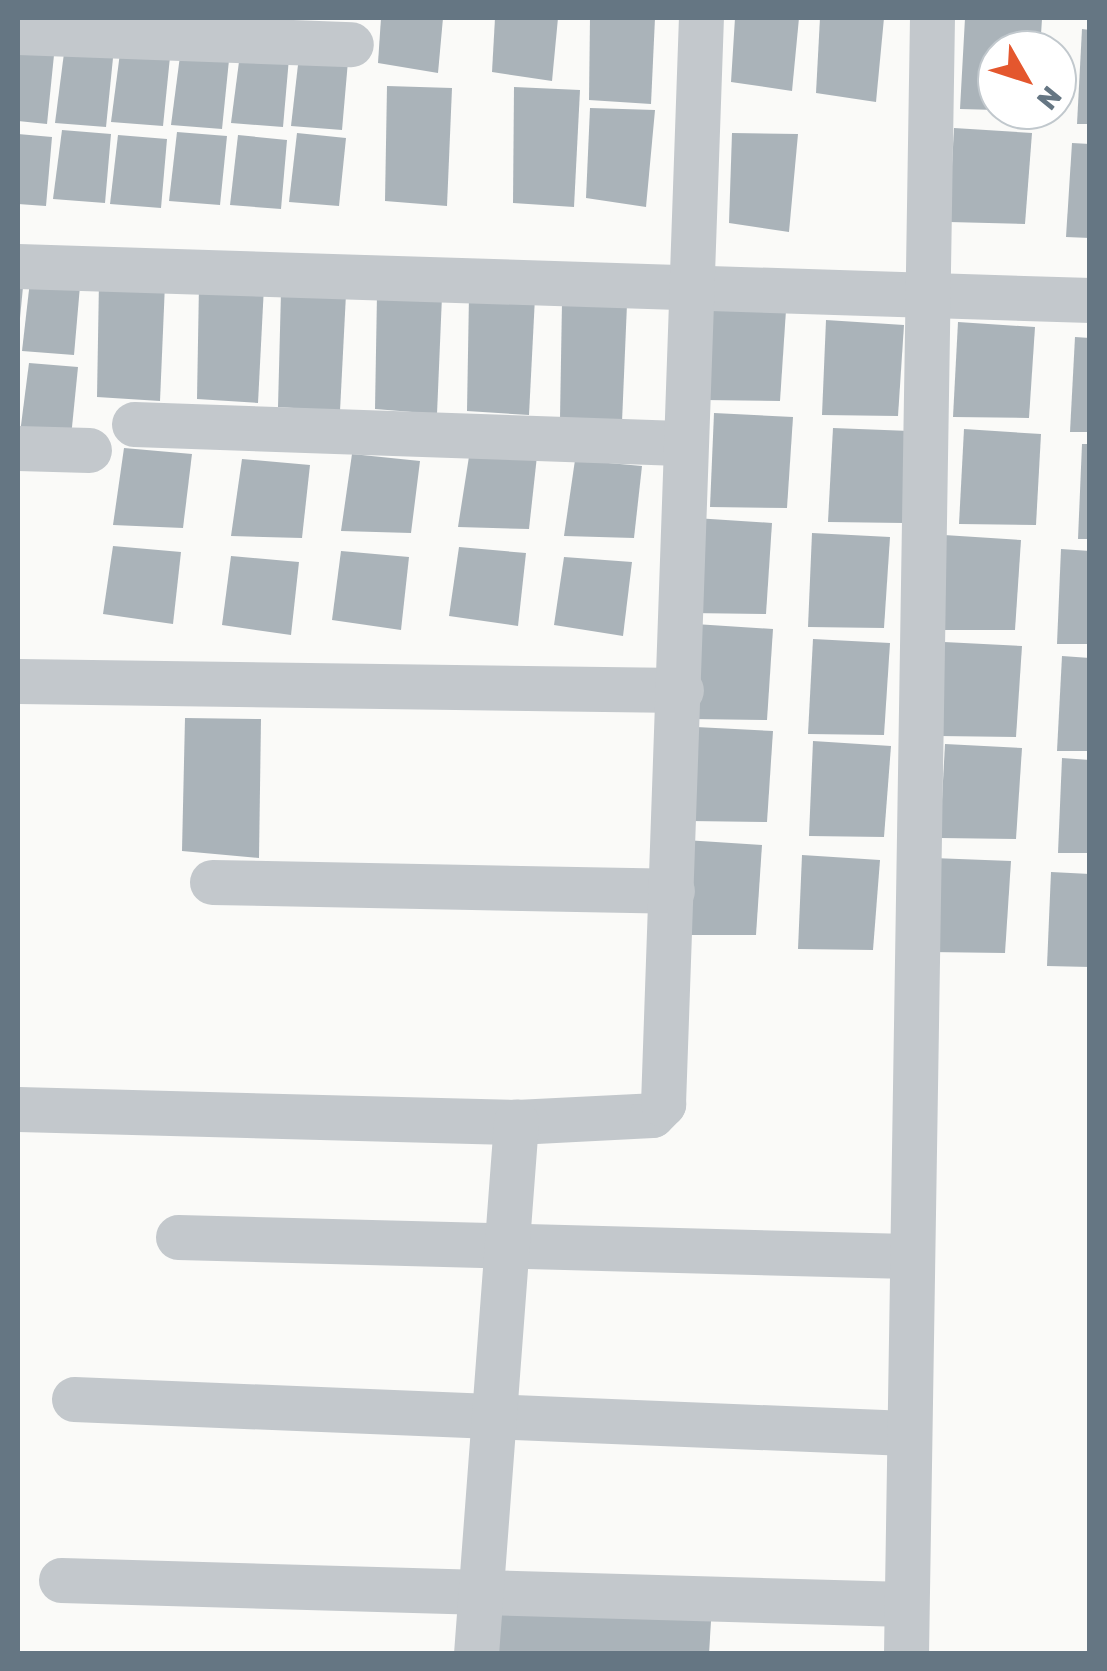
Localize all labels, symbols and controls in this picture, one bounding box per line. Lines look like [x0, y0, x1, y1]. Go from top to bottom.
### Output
north arrow [977, 30, 1077, 130]
text: N [1030, 80, 1068, 116]

